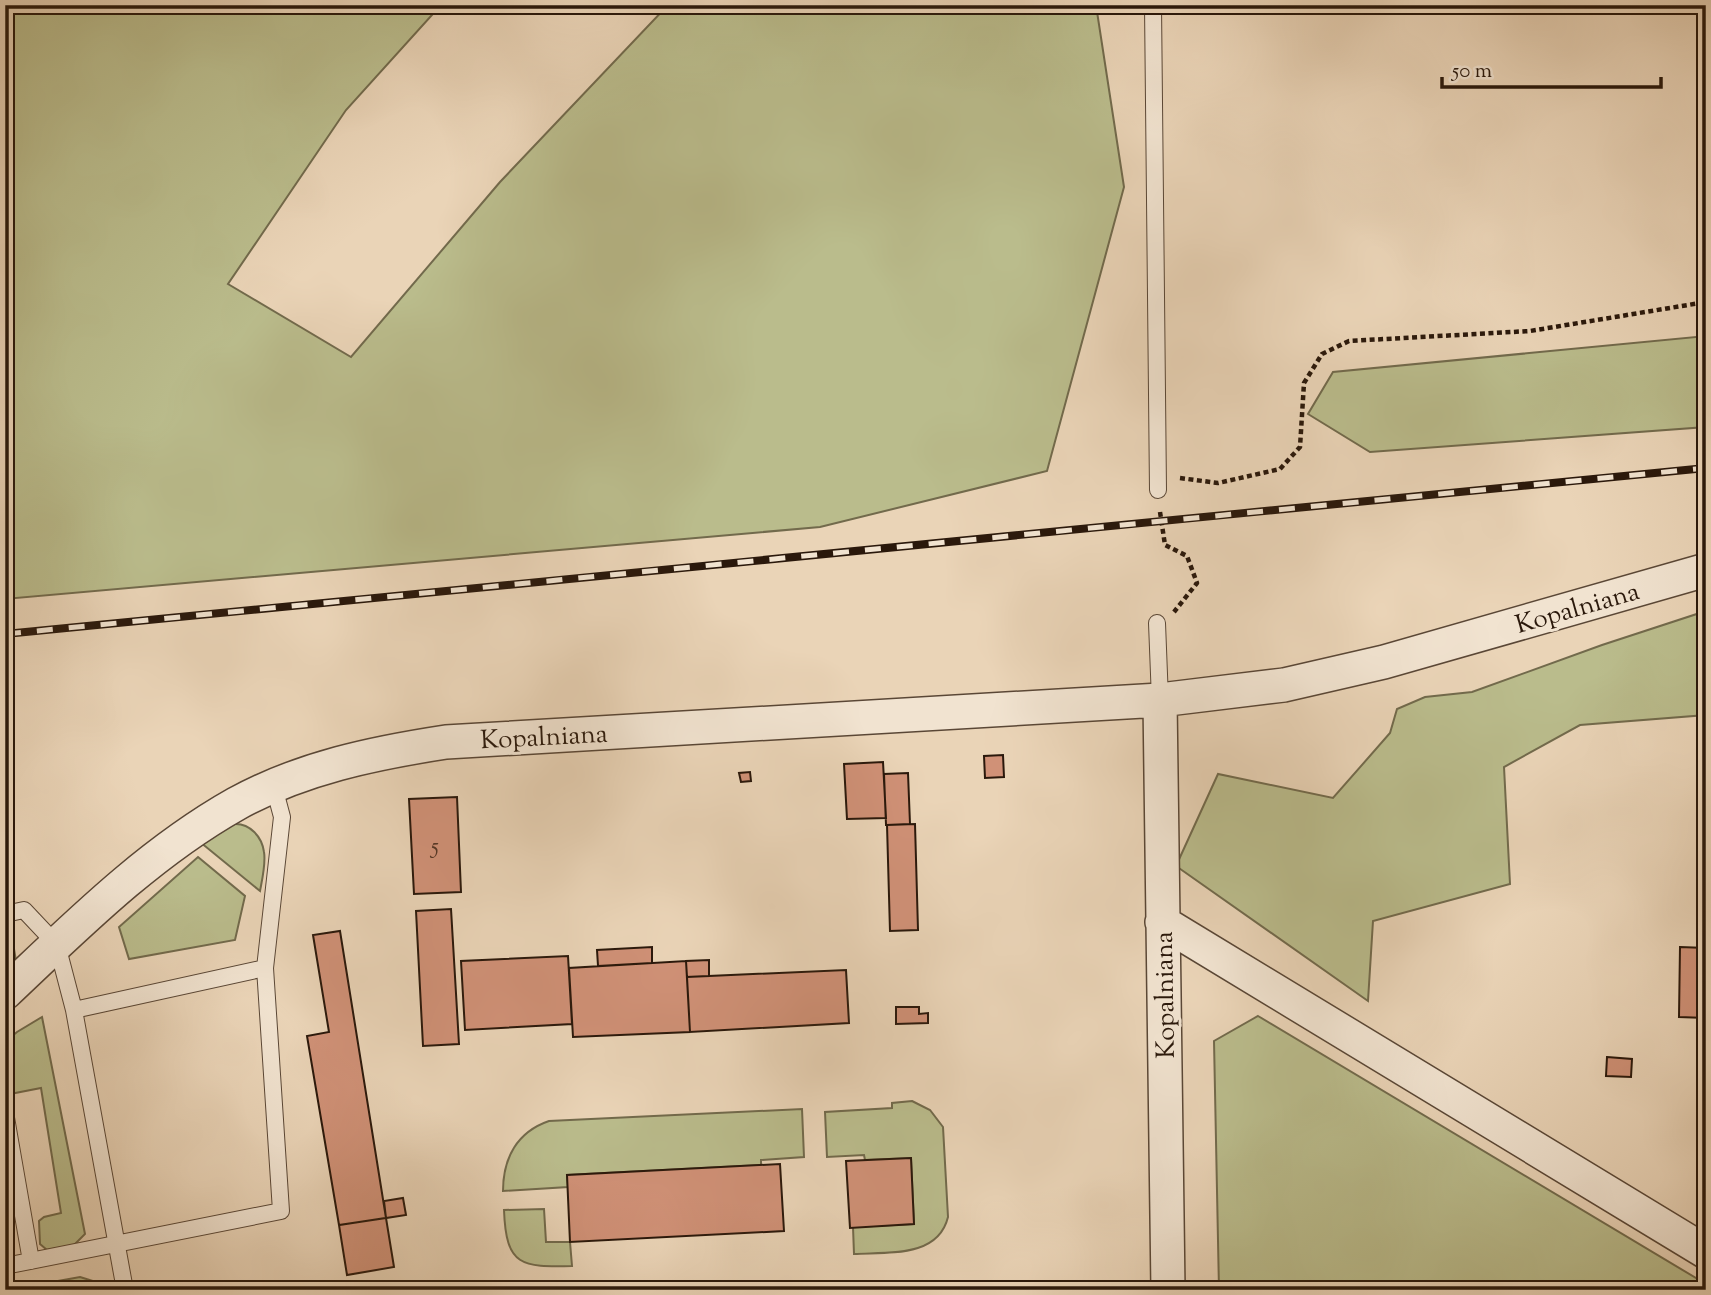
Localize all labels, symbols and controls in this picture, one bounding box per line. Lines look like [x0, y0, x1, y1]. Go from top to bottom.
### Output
scale bar [1442, 46, 1660, 90]
text: 50 m [1451, 57, 1492, 87]
street label: Kopalniana [1511, 574, 1644, 645]
street label: Kopalniana [480, 717, 609, 760]
house number: 5 [429, 831, 439, 864]
street label: Kopalniana [1147, 931, 1186, 1059]

